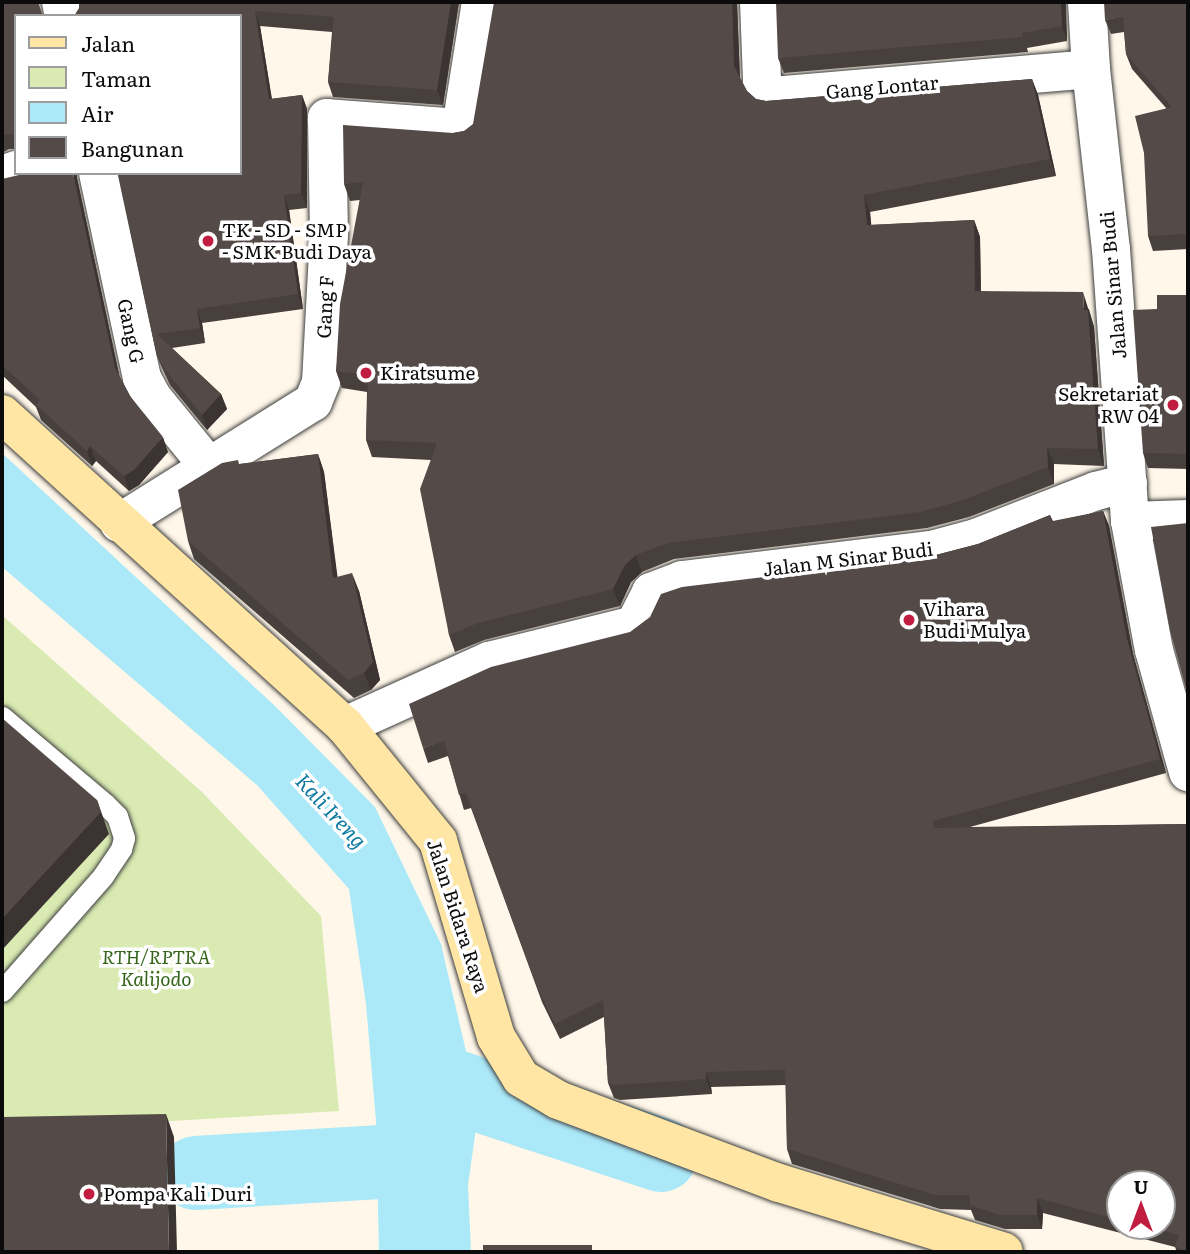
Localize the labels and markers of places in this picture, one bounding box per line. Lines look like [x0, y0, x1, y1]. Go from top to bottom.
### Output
place label: TK - SD - SMP - SMK Budi Daya [222, 219, 372, 263]
marker: TK - SD - SMP - SMK Budi Daya [200, 233, 216, 249]
place label: Kiratsume [380, 362, 475, 384]
marker: Kiratsume [358, 365, 374, 381]
place label: Sekretariat RW 04 [1058, 383, 1159, 427]
marker: Sekretariat RW 04 [1165, 397, 1181, 413]
place label: Vihara Budi Mulya [923, 598, 1026, 642]
marker: Vihara Budi Mulya [901, 612, 917, 628]
place label: Pompa Kali Duri [103, 1183, 252, 1205]
marker: Pompa Kali Duri [81, 1186, 97, 1202]

